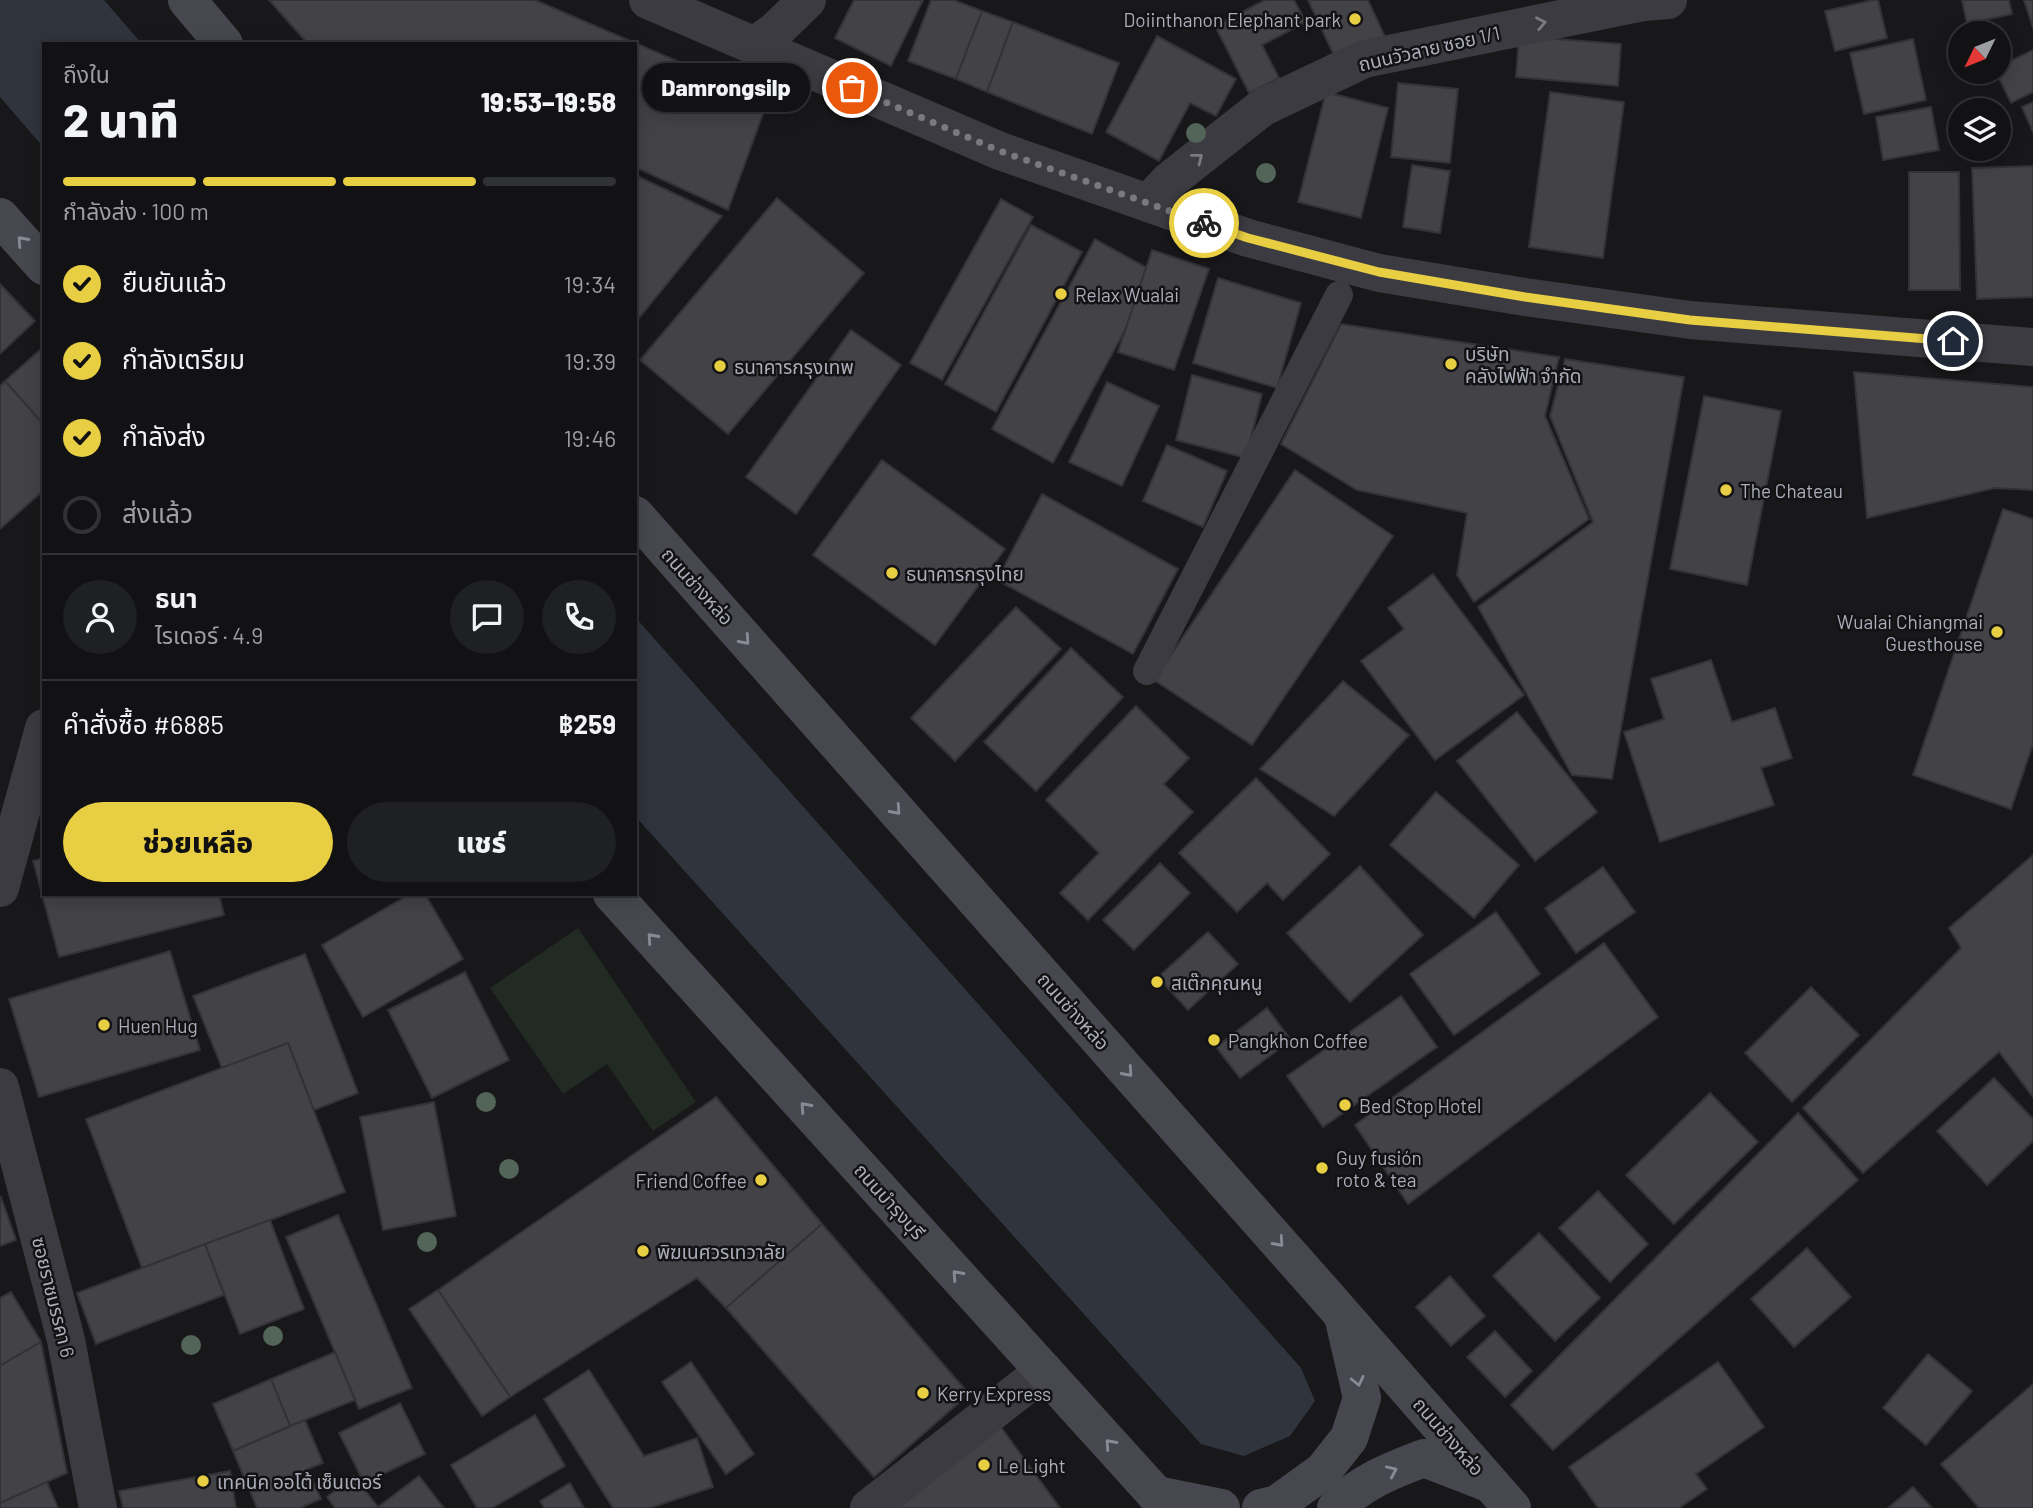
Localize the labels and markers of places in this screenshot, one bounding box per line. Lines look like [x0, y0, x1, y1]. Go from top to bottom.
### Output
place label: Doiinthanon Elephant park [1124, 8, 1341, 31]
marker: Doiinthanon Elephant park [1347, 11, 1363, 27]
pin [822, 58, 882, 118]
callout: Damrongsilp [642, 64, 810, 112]
place label: Relax Wualai [1075, 283, 1179, 306]
marker: Relax Wualai [1053, 286, 1069, 302]
pin [1923, 311, 1983, 371]
place label: บริษัท คลังไฟฟ้า จำกัด [1465, 342, 1582, 387]
place label: ธนาคารกรุงเทพ [734, 355, 854, 379]
marker: บริษัท คลังไฟฟ้า จำกัด [1443, 356, 1459, 372]
marker: ธนาคารกรุงเทพ [712, 358, 728, 374]
place label: The Chateau [1740, 479, 1843, 502]
marker: The Chateau [1718, 482, 1734, 498]
place label: ธนาคารกรุงไทย [906, 562, 1024, 586]
marker: ธนาคารกรุงไทย [884, 565, 900, 581]
place label: Wualai Chiangmai Guesthouse [1837, 610, 1983, 655]
marker: Wualai Chiangmai Guesthouse [1989, 624, 2005, 640]
place label: สเต๊กคุณหนู [1171, 971, 1263, 996]
marker: สเต๊กคุณหนู [1149, 974, 1165, 990]
place label: Huen Hug [118, 1014, 198, 1037]
marker: Huen Hug [96, 1017, 112, 1033]
place label: Pangkhon Coffee [1228, 1029, 1368, 1052]
marker: Pangkhon Coffee [1206, 1032, 1222, 1048]
place label: Bed Stop Hotel [1359, 1094, 1481, 1117]
marker: Bed Stop Hotel [1337, 1097, 1353, 1113]
place label: Guy fusión roto & tea [1336, 1146, 1422, 1191]
marker: Guy fusión roto & tea [1314, 1160, 1330, 1176]
place label: Friend Coffee [636, 1169, 747, 1192]
marker: Friend Coffee [753, 1172, 769, 1188]
place label: พิฆเนศวรเทวาลัย [657, 1240, 786, 1263]
marker: พิฆเนศวรเทวาลัย [635, 1243, 651, 1259]
place label: Kerry Express [937, 1382, 1051, 1405]
marker: Kerry Express [915, 1385, 931, 1401]
place label: Le Light [998, 1454, 1066, 1477]
marker: Le Light [976, 1457, 992, 1473]
place label: เทคนิค ออโต้ เซ็นเตอร์ [217, 1470, 383, 1493]
marker: เทคนิค ออโต้ เซ็นเตอร์ [195, 1473, 211, 1489]

